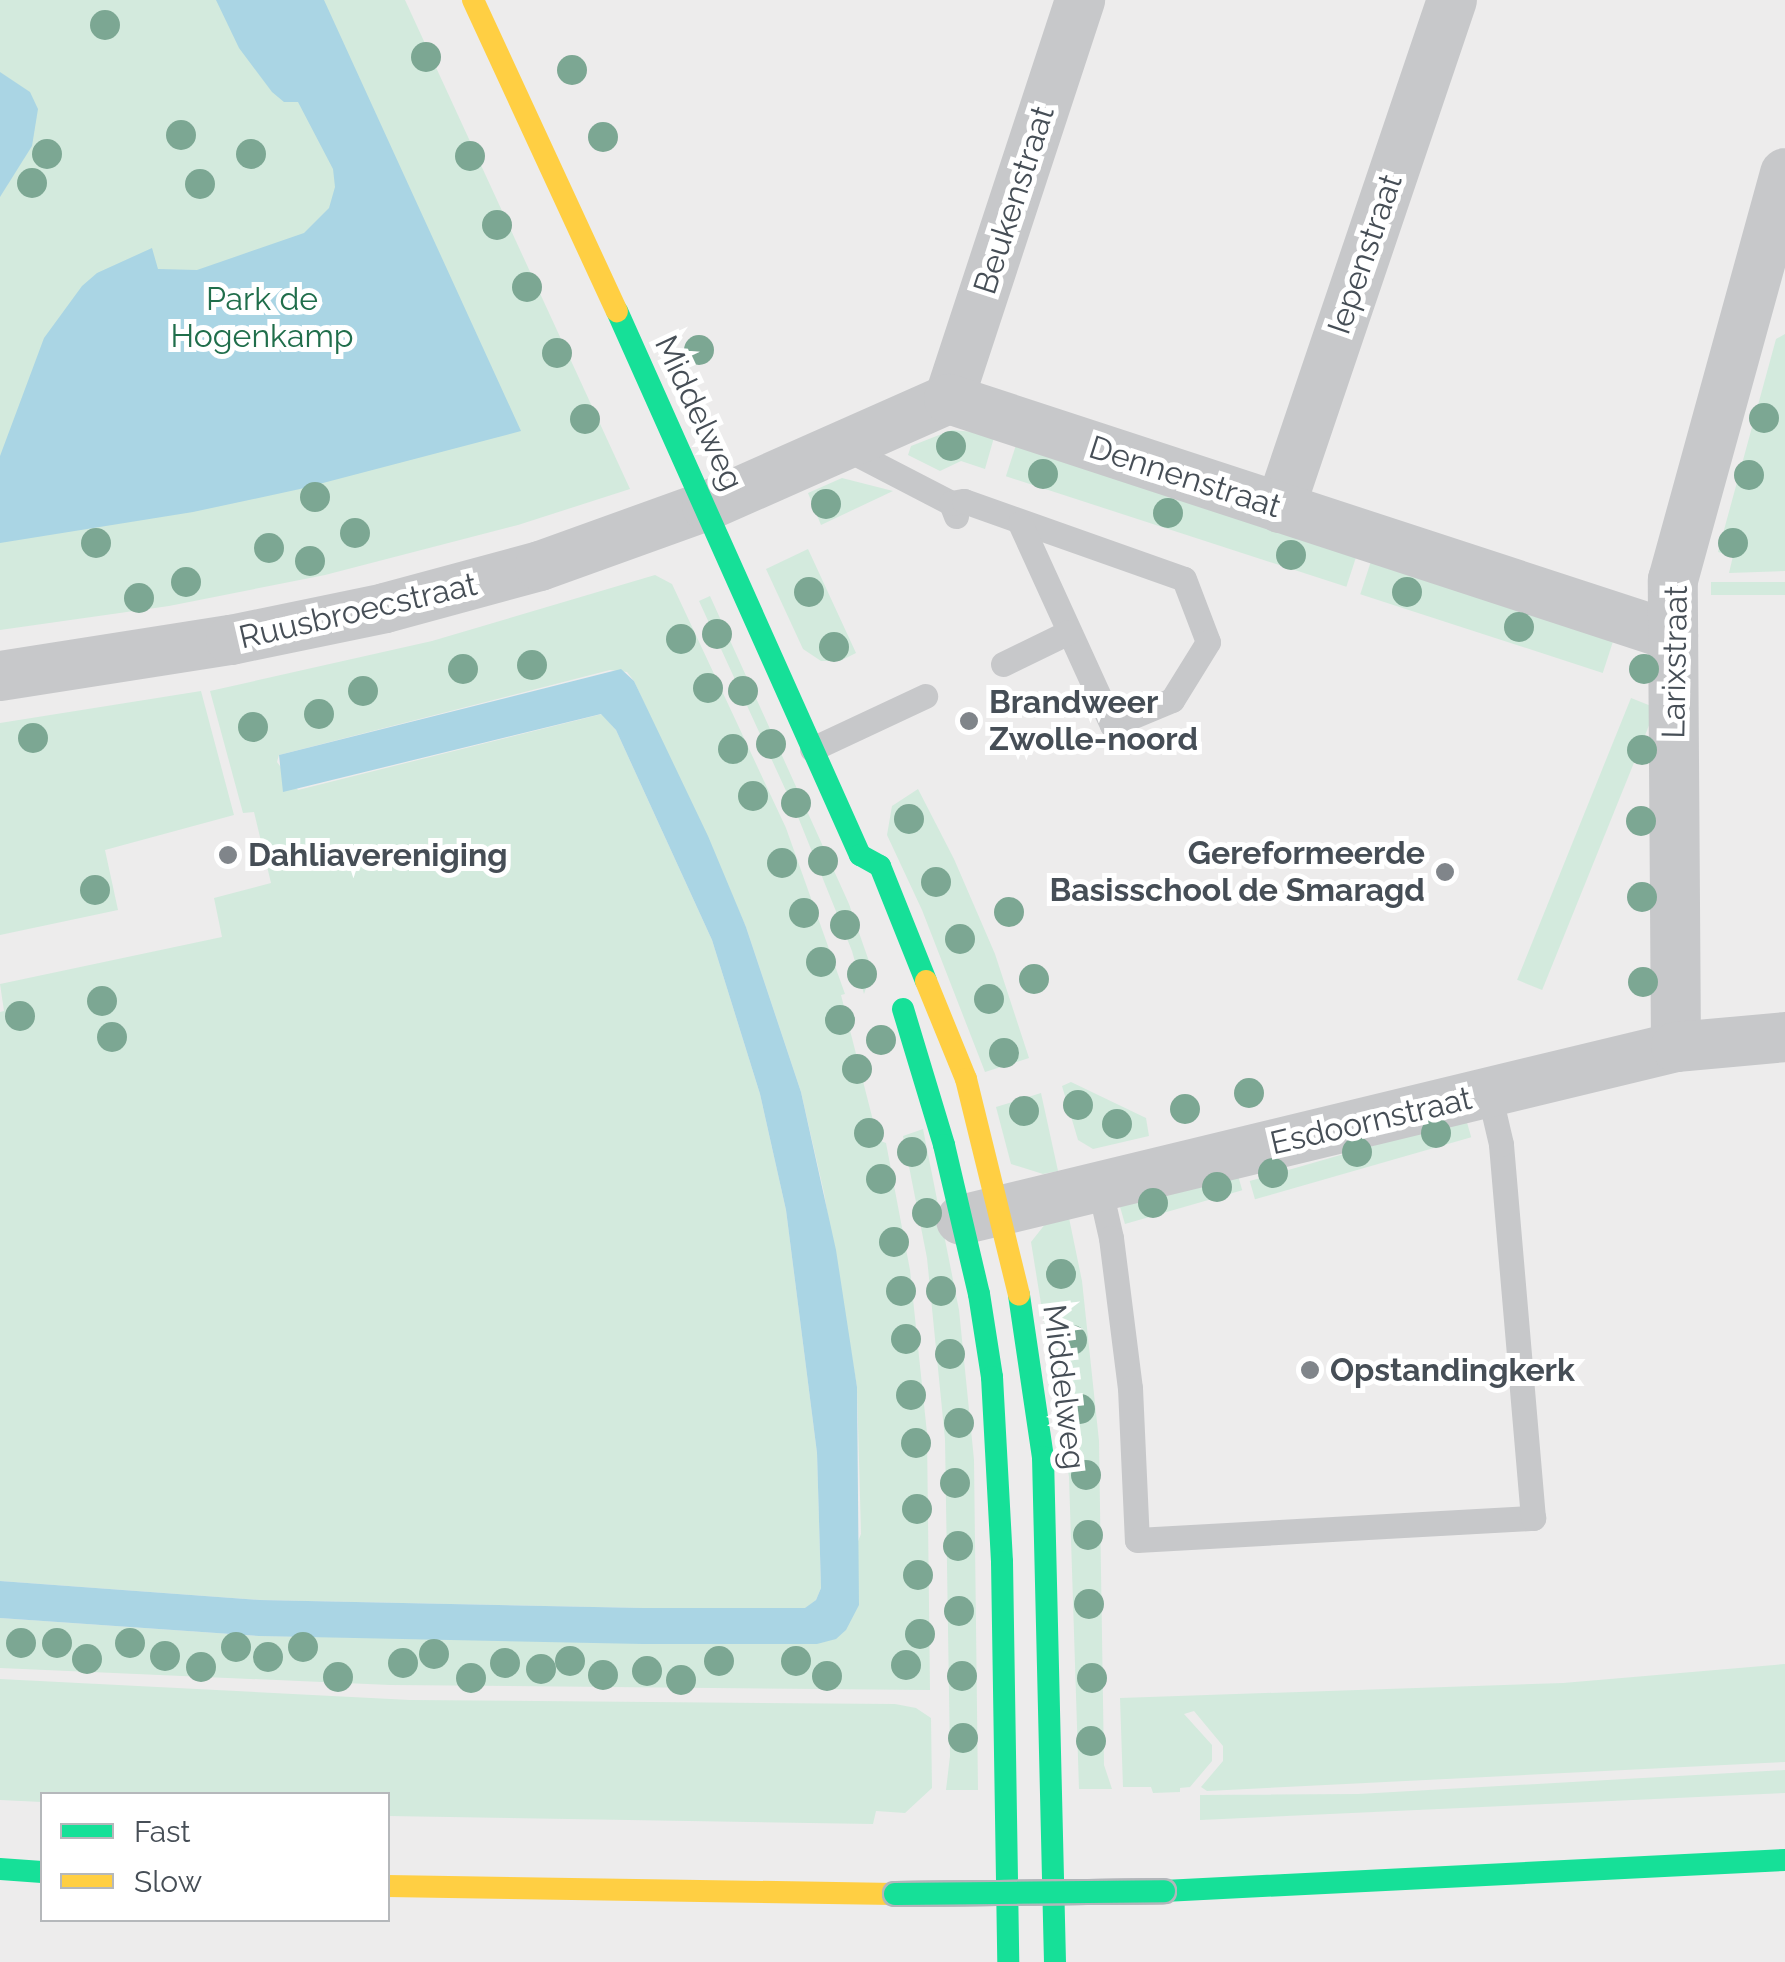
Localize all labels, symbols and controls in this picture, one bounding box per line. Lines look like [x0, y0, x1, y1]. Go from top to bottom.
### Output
street label: Beukenstraat [966, 101, 1062, 299]
street label: Iepenstraat [1320, 169, 1410, 339]
park label: Park de Hogenkamp [170, 281, 354, 356]
street label: Middelweg [647, 330, 751, 496]
street label: Dennenstraat [1084, 428, 1286, 526]
street label: Ruusbroecstraat [235, 565, 481, 657]
street label: Larixstraat [1654, 585, 1696, 739]
place label: Brandweer Zwolle-noord [989, 684, 1198, 759]
marker: Brandweer Zwolle-noord [958, 710, 980, 732]
place label: Gereformeerde Basisschool de Smaragd [1049, 835, 1425, 910]
place label: Dahliavereniging [248, 836, 508, 874]
marker: Dahliavereniging [217, 844, 239, 866]
marker: Gereformeerde Basisschool de Smaragd [1434, 861, 1456, 883]
street label: Esdoornstraat [1267, 1079, 1475, 1163]
street label: Middelweg [1035, 1302, 1093, 1472]
place label: Opstandingkerk [1330, 1351, 1575, 1389]
marker: Opstandingkerk [1299, 1359, 1321, 1381]
legend [40, 1792, 390, 1922]
text: Fast [134, 1814, 191, 1849]
text: Slow [134, 1864, 202, 1899]

